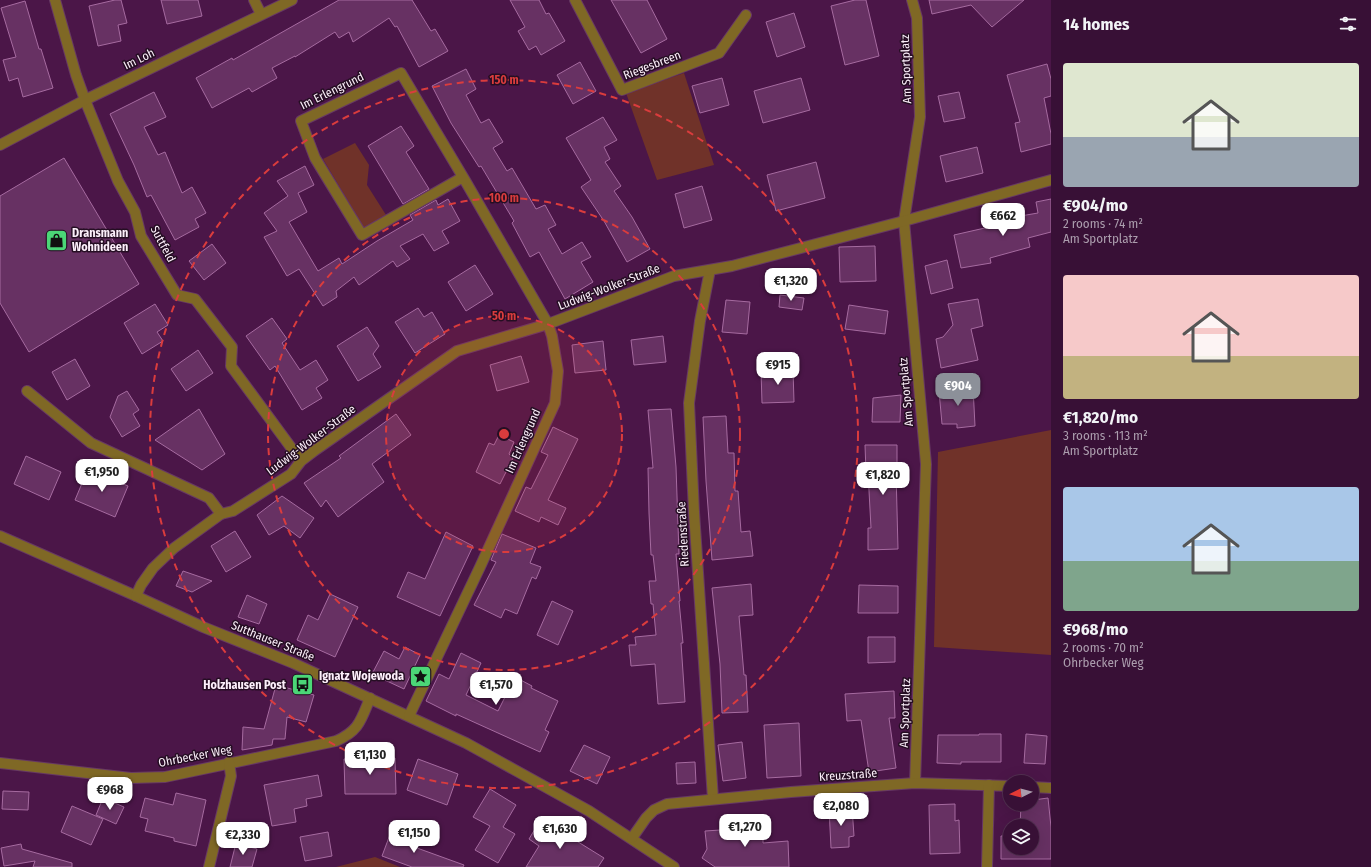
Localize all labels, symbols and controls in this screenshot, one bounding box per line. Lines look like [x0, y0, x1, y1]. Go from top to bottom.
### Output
icon: filters [1337, 13, 1359, 35]
text: 14 homes [1063, 14, 1130, 35]
street label: Am Sportplatz [898, 34, 914, 104]
street label: Im Loh [121, 45, 157, 73]
street label: Riegesbreen [621, 48, 683, 82]
street label: Im Erlengrund [298, 70, 366, 112]
text: 150 m [489, 73, 519, 87]
icon: home [1175, 89, 1247, 161]
text: 100 m [489, 191, 519, 205]
text: €904/mo [1063, 195, 1128, 216]
pin: €662 [979, 203, 1027, 237]
text: €662 [990, 208, 1016, 223]
text: 2 rooms · 74 m² [1063, 216, 1143, 231]
street label: Suttfeld [148, 223, 178, 265]
place label: Dransmann Wohnideen [72, 226, 128, 254]
shop icon: Dransmann Wohnideen [44, 227, 70, 253]
text: Am Sportplatz [1063, 231, 1138, 246]
street label: Ludwig-Wolker-Straße [556, 261, 662, 313]
pin: €1,320 [758, 268, 824, 302]
text: €1,320 [774, 273, 808, 288]
icon: home [1175, 301, 1247, 373]
text: 50 m [492, 309, 516, 323]
pin: €915 [754, 352, 802, 386]
text: €915 [765, 357, 791, 372]
street label: Am Sportplatz [896, 357, 916, 427]
pin: €904 [934, 373, 982, 407]
text: €904 [944, 378, 972, 393]
street label: Ludwig-Wolker-Straße [264, 402, 358, 478]
street label: Im Erlengrund [503, 407, 543, 475]
text: €1,820/mo [1063, 407, 1138, 428]
centre of rings [497, 427, 511, 441]
text: 3 rooms · 113 m² [1063, 428, 1148, 443]
text: Am Sportplatz [1063, 443, 1138, 458]
pin: €1,950 [69, 459, 135, 493]
pin: €1,820 [850, 462, 916, 496]
text: €1,950 [85, 464, 119, 479]
text: €1,820 [866, 467, 900, 482]
street label: Riedenstraße [674, 501, 692, 567]
icon: home [1175, 513, 1247, 585]
street label: Sutthauser Straße [229, 618, 317, 664]
text: €968/mo [1063, 619, 1128, 640]
text: 2 rooms · 70 m² [1063, 640, 1144, 655]
text: Ohrbecker Weg [1063, 655, 1144, 670]
place icon: Ignatz Wojewoda [407, 663, 433, 689]
place label: Ignatz Wojewoda [319, 669, 404, 683]
bus stop icon: Holzhausen Post [289, 672, 315, 698]
pin: €1,570 [463, 672, 529, 706]
text: €1,570 [479, 677, 513, 692]
place label: Holzhausen Post [203, 678, 287, 692]
street label: Am Sportplatz [897, 678, 913, 748]
street label: Ohrbecker Weg [157, 742, 233, 770]
pin: €1,130 [337, 742, 403, 776]
text: €1,130 [354, 747, 386, 762]
street label: Kreuzstraße [818, 766, 878, 784]
north arrow [1003, 775, 1039, 811]
map controls [1003, 775, 1039, 855]
pin: €968 [86, 777, 134, 811]
text: €968 [96, 782, 124, 797]
pin: €2,080 [808, 793, 874, 827]
text: €2,080 [823, 798, 859, 813]
pin: €1,270 [712, 814, 778, 848]
pin: €1,630 [527, 816, 593, 850]
text: €1,270 [728, 819, 762, 834]
button: layers [1003, 819, 1039, 855]
pin: €1,150 [381, 820, 447, 854]
text: €1,630 [543, 821, 577, 836]
pin: €2,330 [210, 822, 276, 856]
text: €1,150 [398, 825, 430, 840]
text: €2,330 [225, 827, 261, 842]

